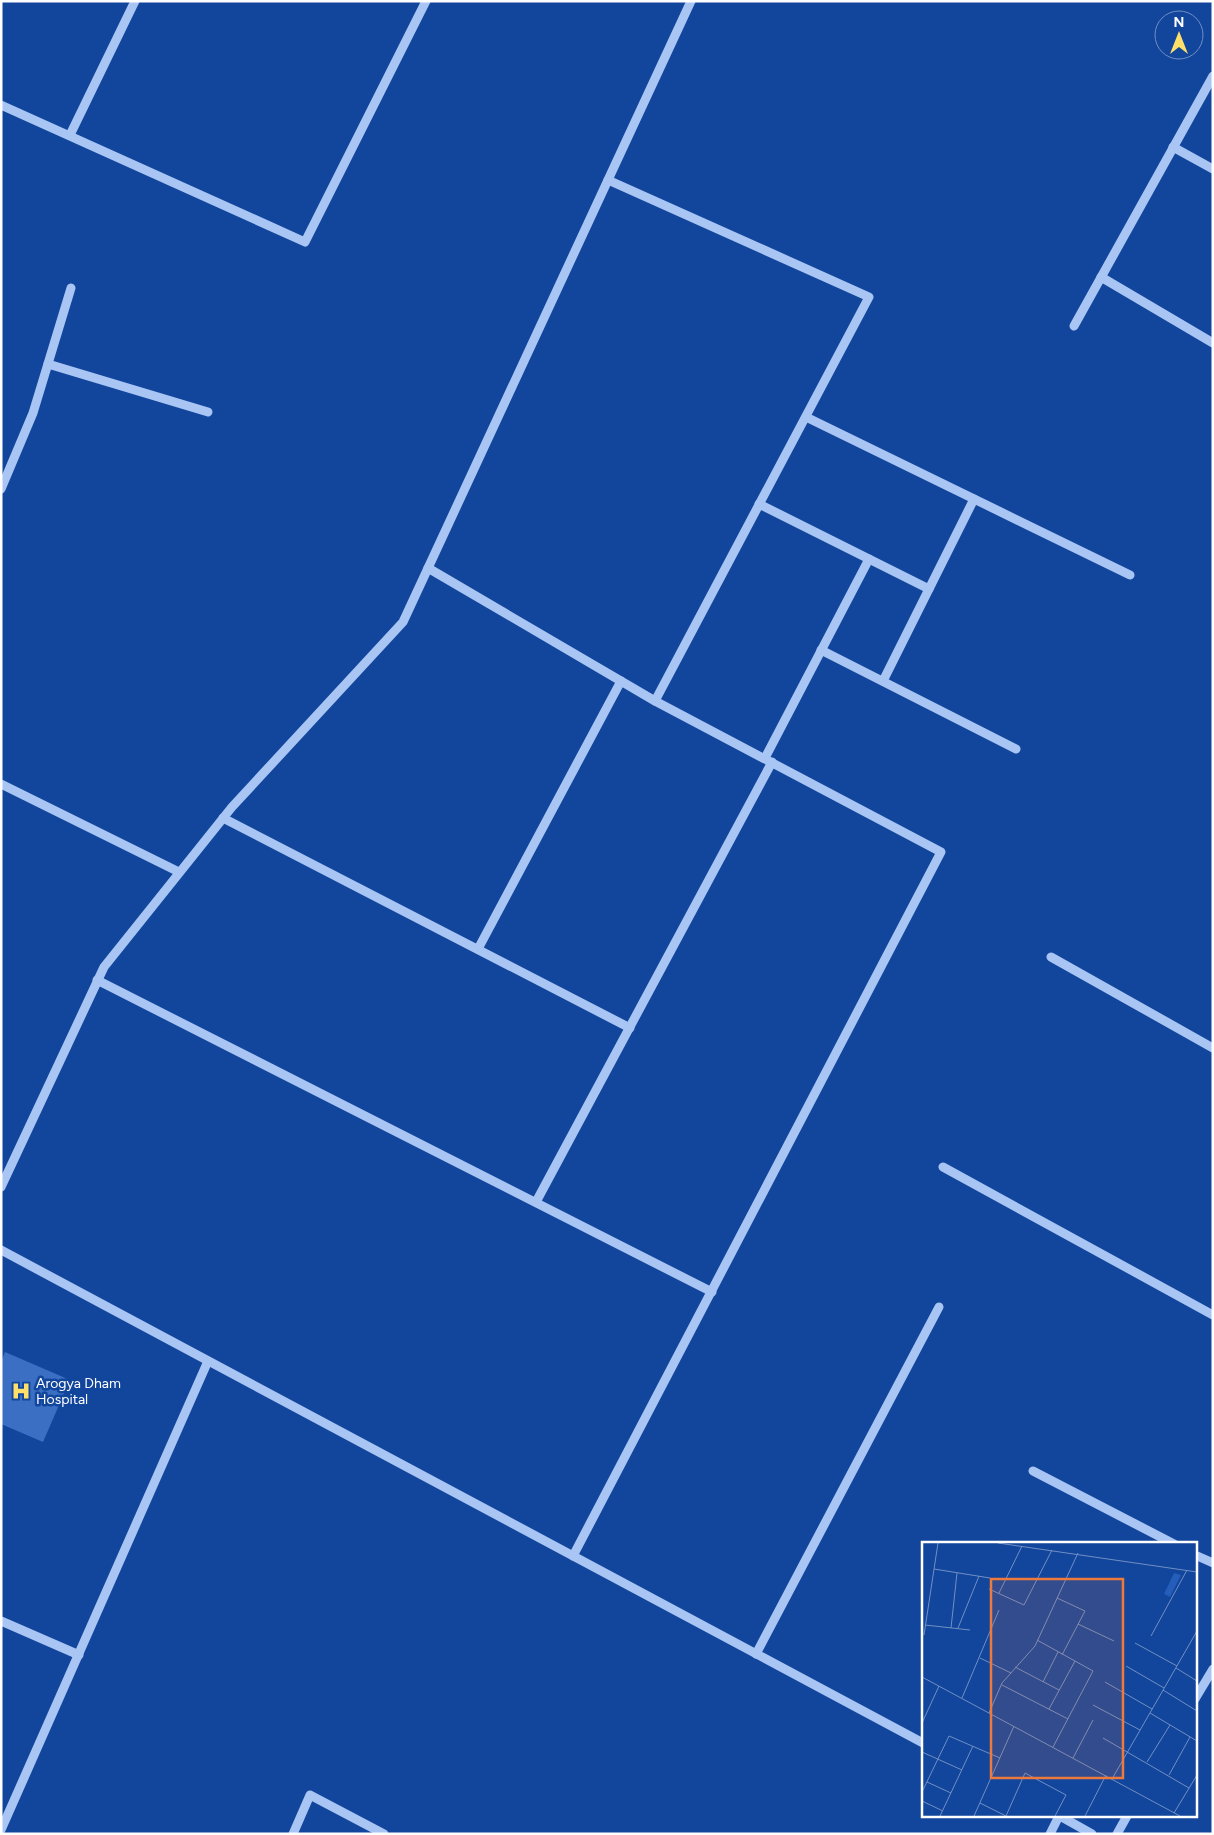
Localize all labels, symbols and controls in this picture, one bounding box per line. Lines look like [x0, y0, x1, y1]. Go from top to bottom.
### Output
north arrow [1154, 10, 1204, 60]
text: N [1174, 14, 1184, 31]
place label: Arogya Dham Hospital [36, 1375, 121, 1408]
hospital icon: Arogya Dham Hospital [10, 1380, 32, 1402]
inset map [922, 1542, 1196, 1818]

